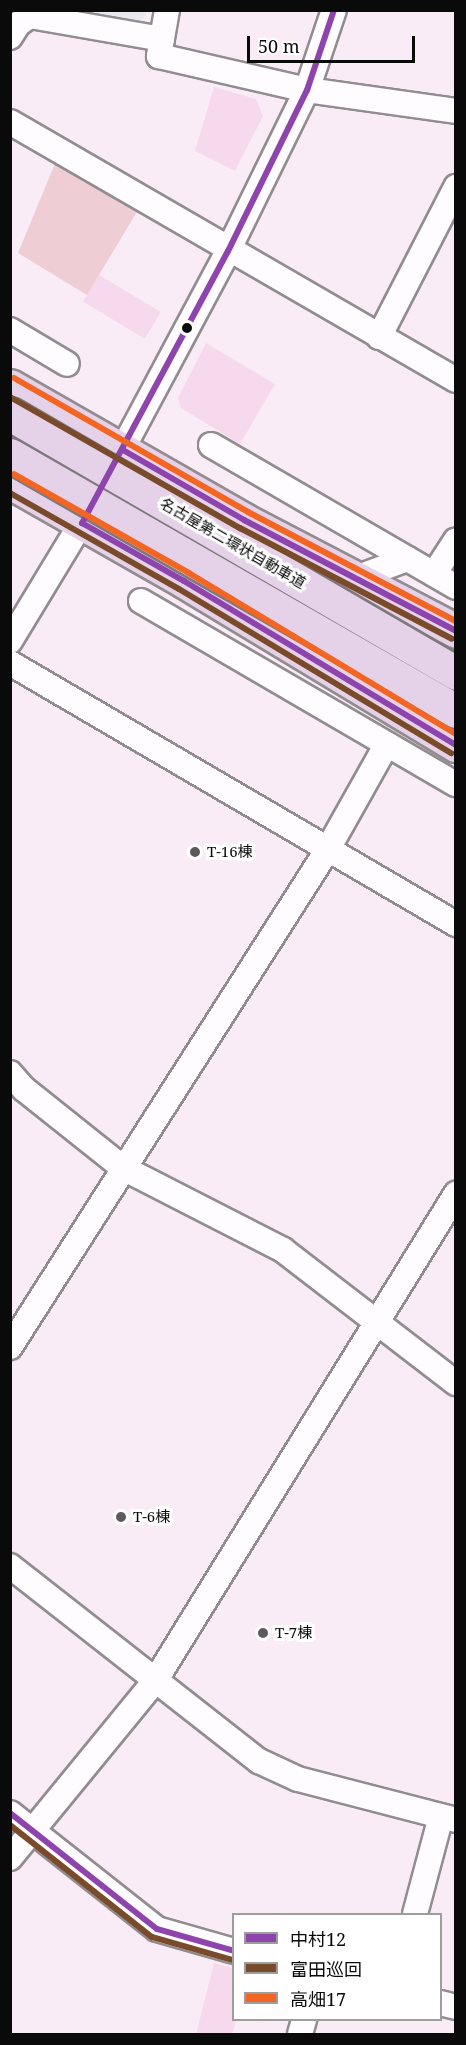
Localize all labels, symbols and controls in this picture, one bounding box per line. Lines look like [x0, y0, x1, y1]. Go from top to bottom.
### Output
scale bar [250, 24, 418, 62]
text: 50 m [258, 34, 300, 58]
unlabelled marker [181, 322, 193, 334]
street label: 名古屋第二環状自動車道 [157, 494, 309, 592]
place label: T-16棟 [207, 843, 253, 861]
marker: T-16棟 [188, 845, 202, 859]
place label: T-6棟 [133, 1508, 170, 1526]
marker: T-6棟 [114, 1510, 128, 1524]
place label: T-7棟 [275, 1624, 312, 1642]
marker: T-7棟 [256, 1626, 270, 1640]
legend [232, 1913, 442, 2021]
text: 中村12 [290, 1927, 346, 1951]
text: 富田巡回 [290, 1957, 362, 1981]
text: 高畑17 [290, 1987, 346, 2011]

